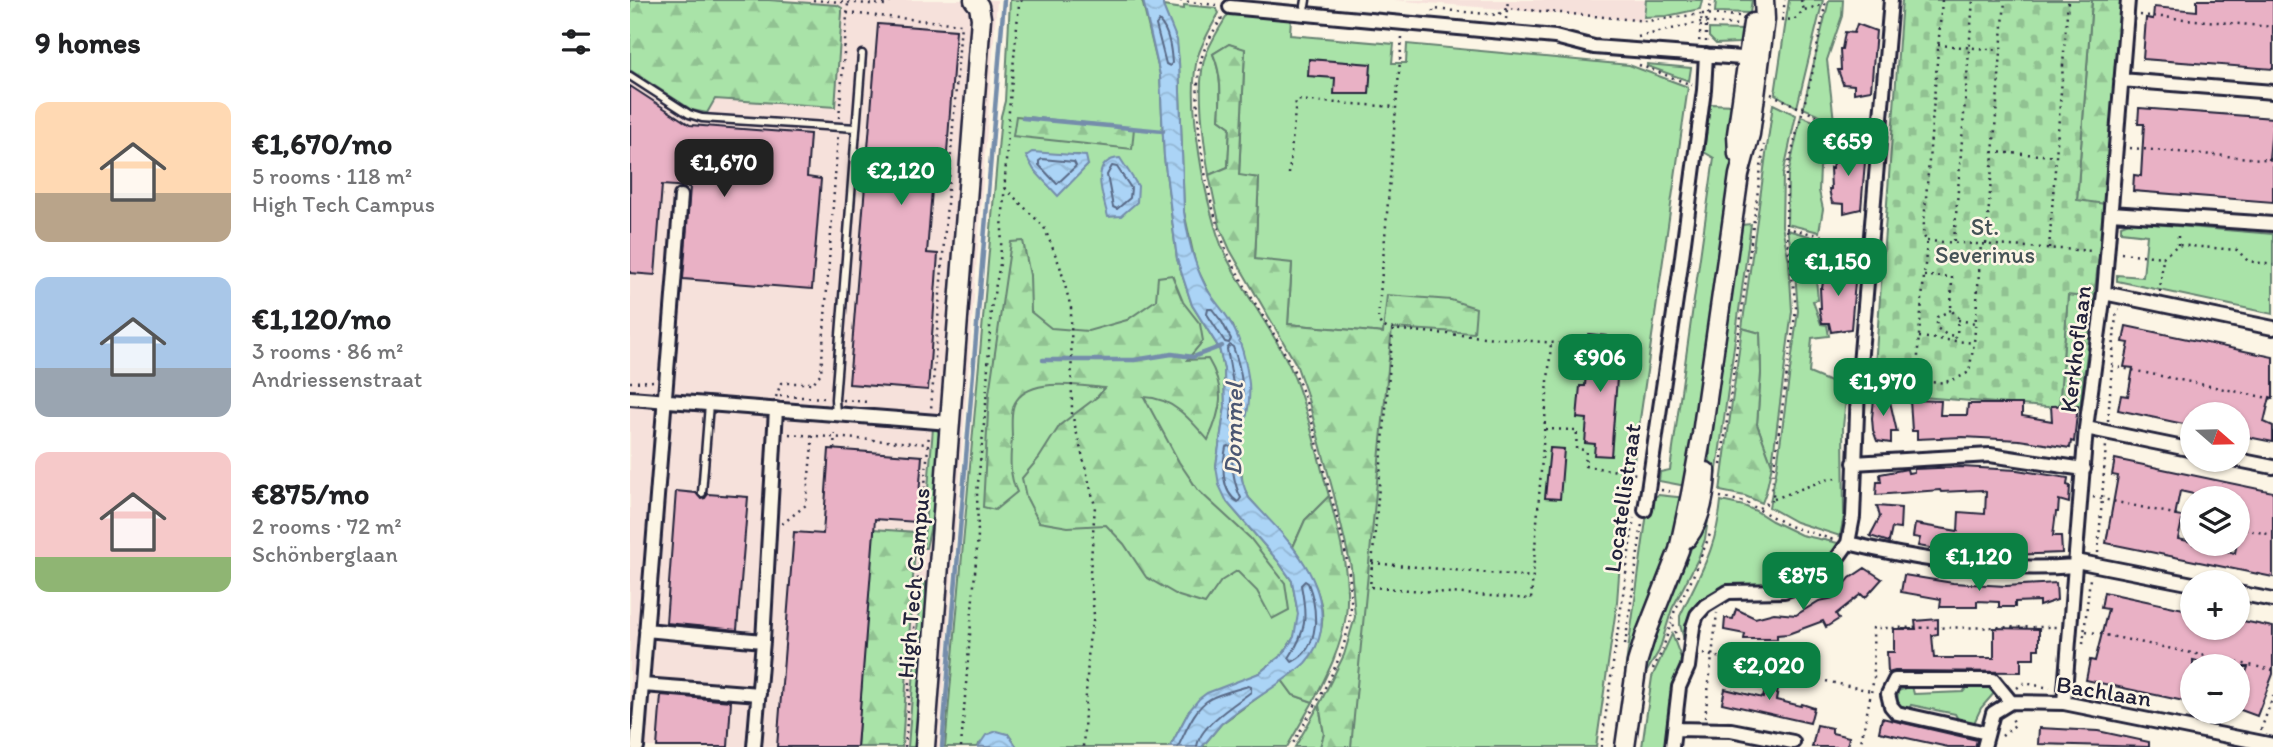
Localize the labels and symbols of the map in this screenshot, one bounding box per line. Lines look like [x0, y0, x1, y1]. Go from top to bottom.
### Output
pin: €659 [1807, 118, 1889, 178]
pin: €1,670 [667, 140, 781, 199]
pin: €2,120 [844, 148, 958, 207]
park label: St. Severinus [1935, 212, 2035, 269]
pin: €1,150 [1781, 238, 1895, 298]
street label: Kerkhoflaan [2053, 283, 2097, 414]
pin: €906 [1559, 334, 1641, 394]
pin: €1,970 [1826, 358, 1940, 418]
water label: Dommel [1216, 381, 1250, 476]
north arrow [2180, 402, 2250, 472]
street label: Locatellistraat [1597, 422, 1647, 574]
street label: High Tech Campus [890, 487, 936, 679]
pin: €1,120 [1922, 534, 2036, 593]
pin: €875 [1762, 552, 1844, 612]
pin: €2,020 [1712, 642, 1826, 702]
street label: Bachlaan [2054, 669, 2154, 713]

